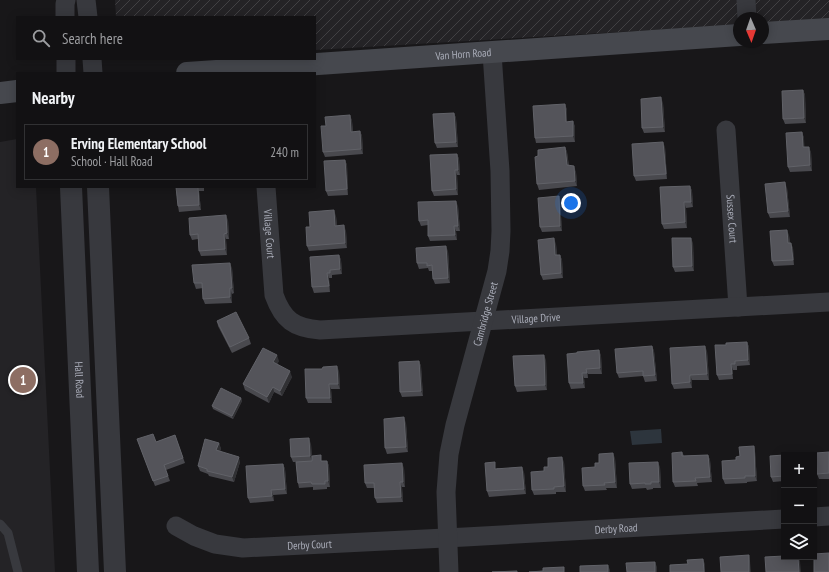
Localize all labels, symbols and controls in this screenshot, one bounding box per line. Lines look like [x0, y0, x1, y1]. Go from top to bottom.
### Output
north arrow [733, 12, 769, 48]
search box [16, 16, 316, 60]
icon: search [30, 27, 52, 49]
text: Search here [62, 29, 123, 48]
street label: Van Horn Road [434, 45, 492, 63]
text: Nearby [32, 87, 75, 109]
text: Erving Elementary School [71, 134, 206, 153]
text: 1 [43, 144, 49, 161]
text: 240 m [270, 144, 299, 161]
text: School · Hall Road [71, 153, 153, 170]
your location [561, 193, 581, 213]
street label: Sussex Court [723, 194, 741, 243]
street label: Village Court [261, 208, 278, 259]
street label: Cambridge Street [470, 280, 501, 347]
street label: Village Drive [510, 310, 561, 327]
street label: Hall Road [72, 361, 87, 399]
pin: 1 [10, 365, 36, 395]
map controls [781, 452, 817, 560]
button: + [781, 452, 817, 488]
button: − [781, 488, 817, 524]
street label: Derby Road [594, 520, 638, 537]
button: layers [781, 524, 817, 560]
street label: Derby Court [287, 537, 332, 553]

